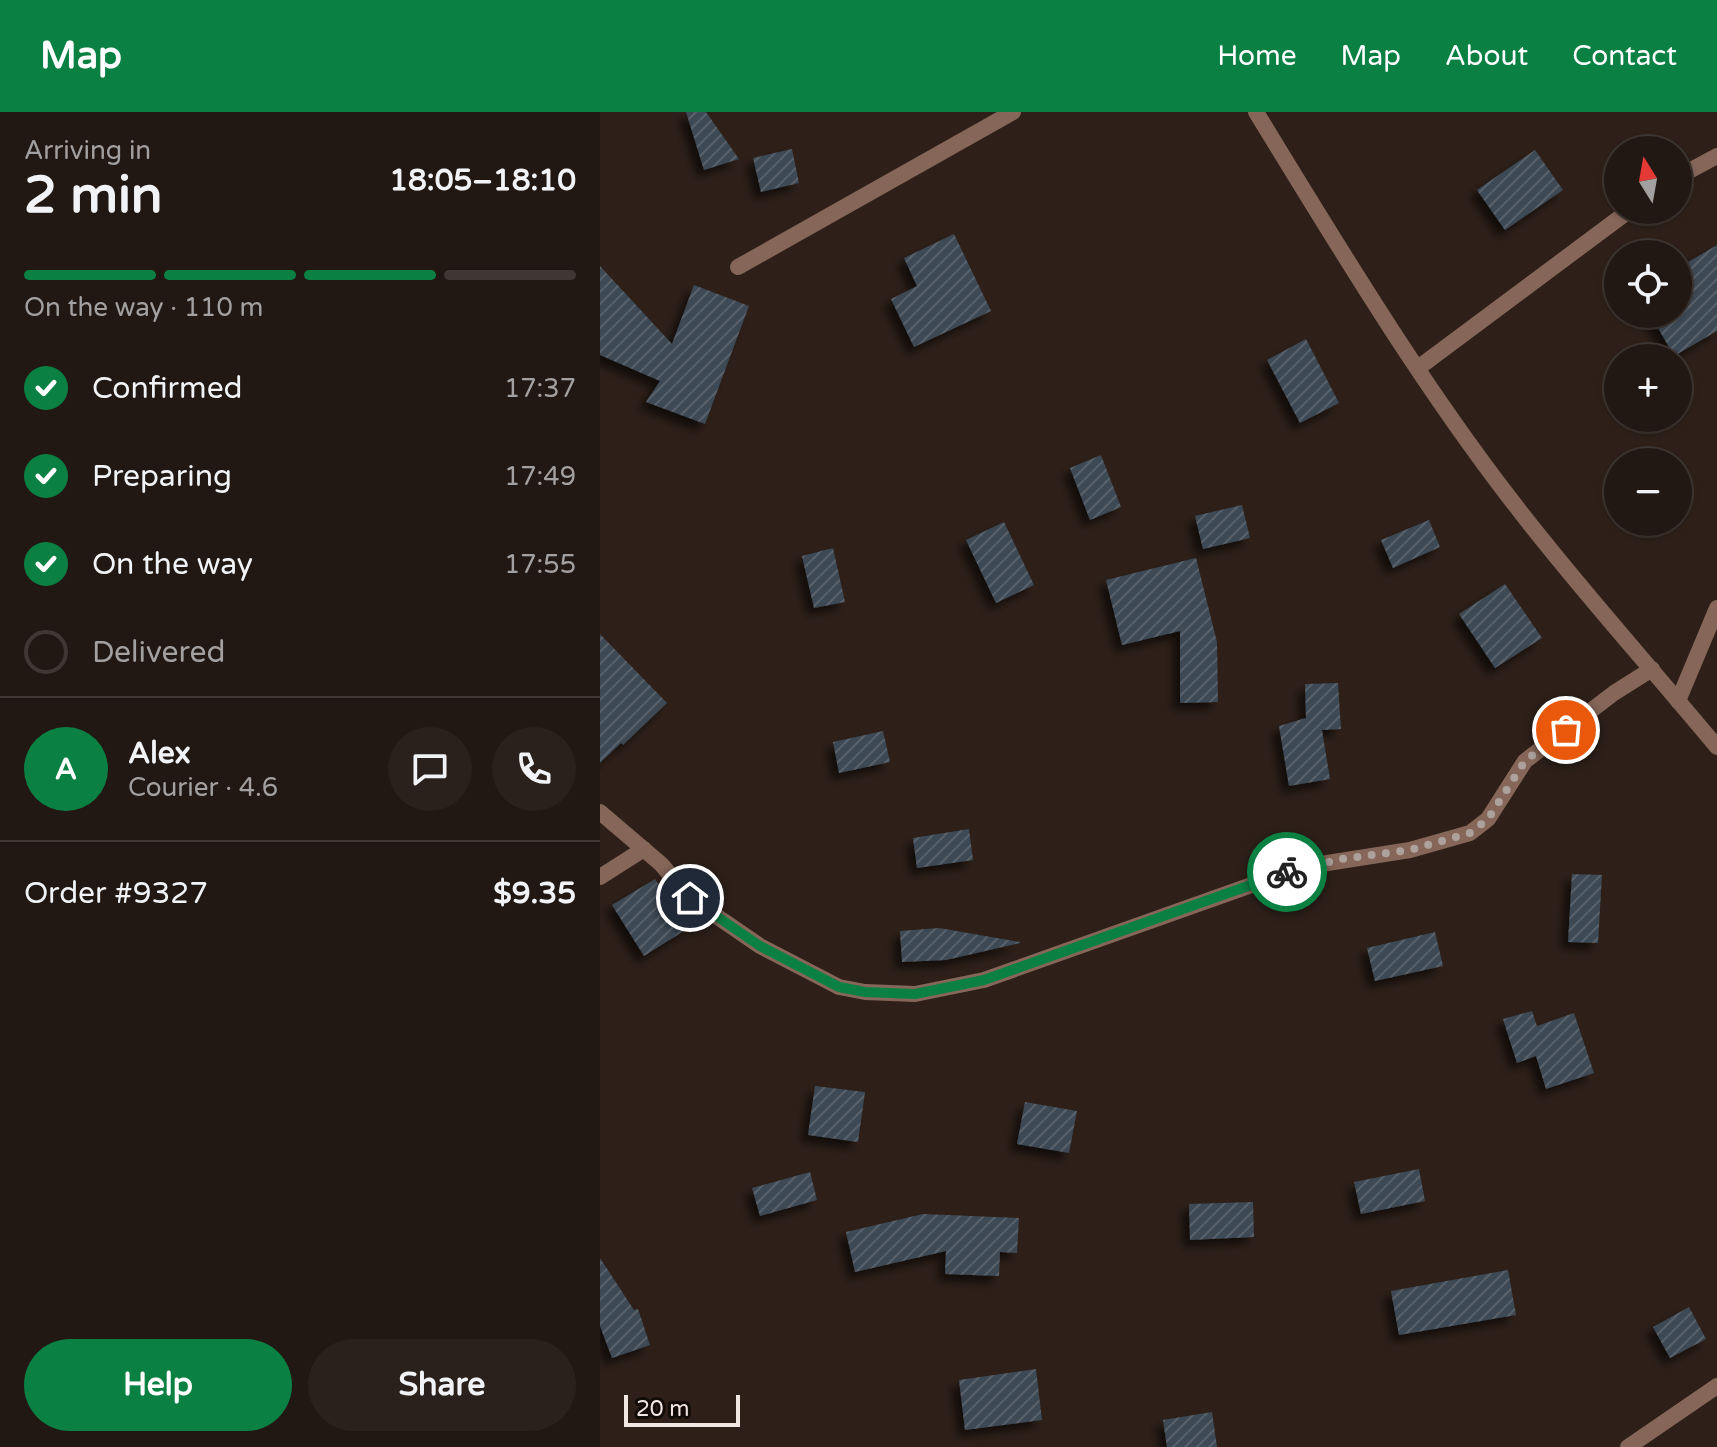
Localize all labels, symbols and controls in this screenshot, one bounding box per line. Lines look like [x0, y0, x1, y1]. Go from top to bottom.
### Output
text: Map [40, 33, 122, 79]
text: Home [1217, 39, 1297, 73]
text: Map [1341, 39, 1401, 73]
text: About [1445, 39, 1528, 73]
text: Contact [1572, 39, 1677, 73]
text: Arriving in [24, 135, 151, 166]
north arrow [1604, 136, 1692, 224]
map controls [1604, 136, 1692, 536]
text: 18:05–18:10 [389, 162, 576, 199]
text: 2 min [24, 164, 163, 227]
button: locate [1604, 240, 1692, 328]
text: On the way · 110 m [24, 292, 263, 323]
button: + [1604, 344, 1692, 432]
icon: check [24, 366, 68, 410]
text: Confirmed [92, 370, 243, 407]
text: 17:37 [504, 373, 576, 404]
button: − [1604, 448, 1692, 536]
icon: check [24, 454, 68, 498]
text: Preparing [92, 458, 232, 495]
text: 17:49 [504, 461, 576, 492]
icon: check [24, 542, 68, 586]
text: On the way [92, 546, 253, 583]
text: 17:55 [504, 549, 576, 580]
text: Delivered [92, 634, 226, 671]
pin [1532, 696, 1600, 764]
icon: bag [1544, 708, 1588, 752]
button: chat [388, 727, 472, 811]
button: phone [492, 727, 576, 811]
text: Alex [128, 735, 191, 772]
text: A [55, 751, 77, 788]
text: Courier · 4.6 [128, 772, 278, 803]
courier [1247, 832, 1327, 912]
icon: bike [1265, 850, 1309, 894]
pin [656, 864, 724, 932]
text: Order #9327 [24, 875, 208, 912]
text: $9.35 [493, 875, 576, 912]
icon: home [668, 876, 712, 920]
button: Help [24, 1339, 292, 1431]
button: Share [308, 1339, 576, 1431]
scale bar [624, 1391, 740, 1427]
text: 20 m [636, 1396, 690, 1422]

